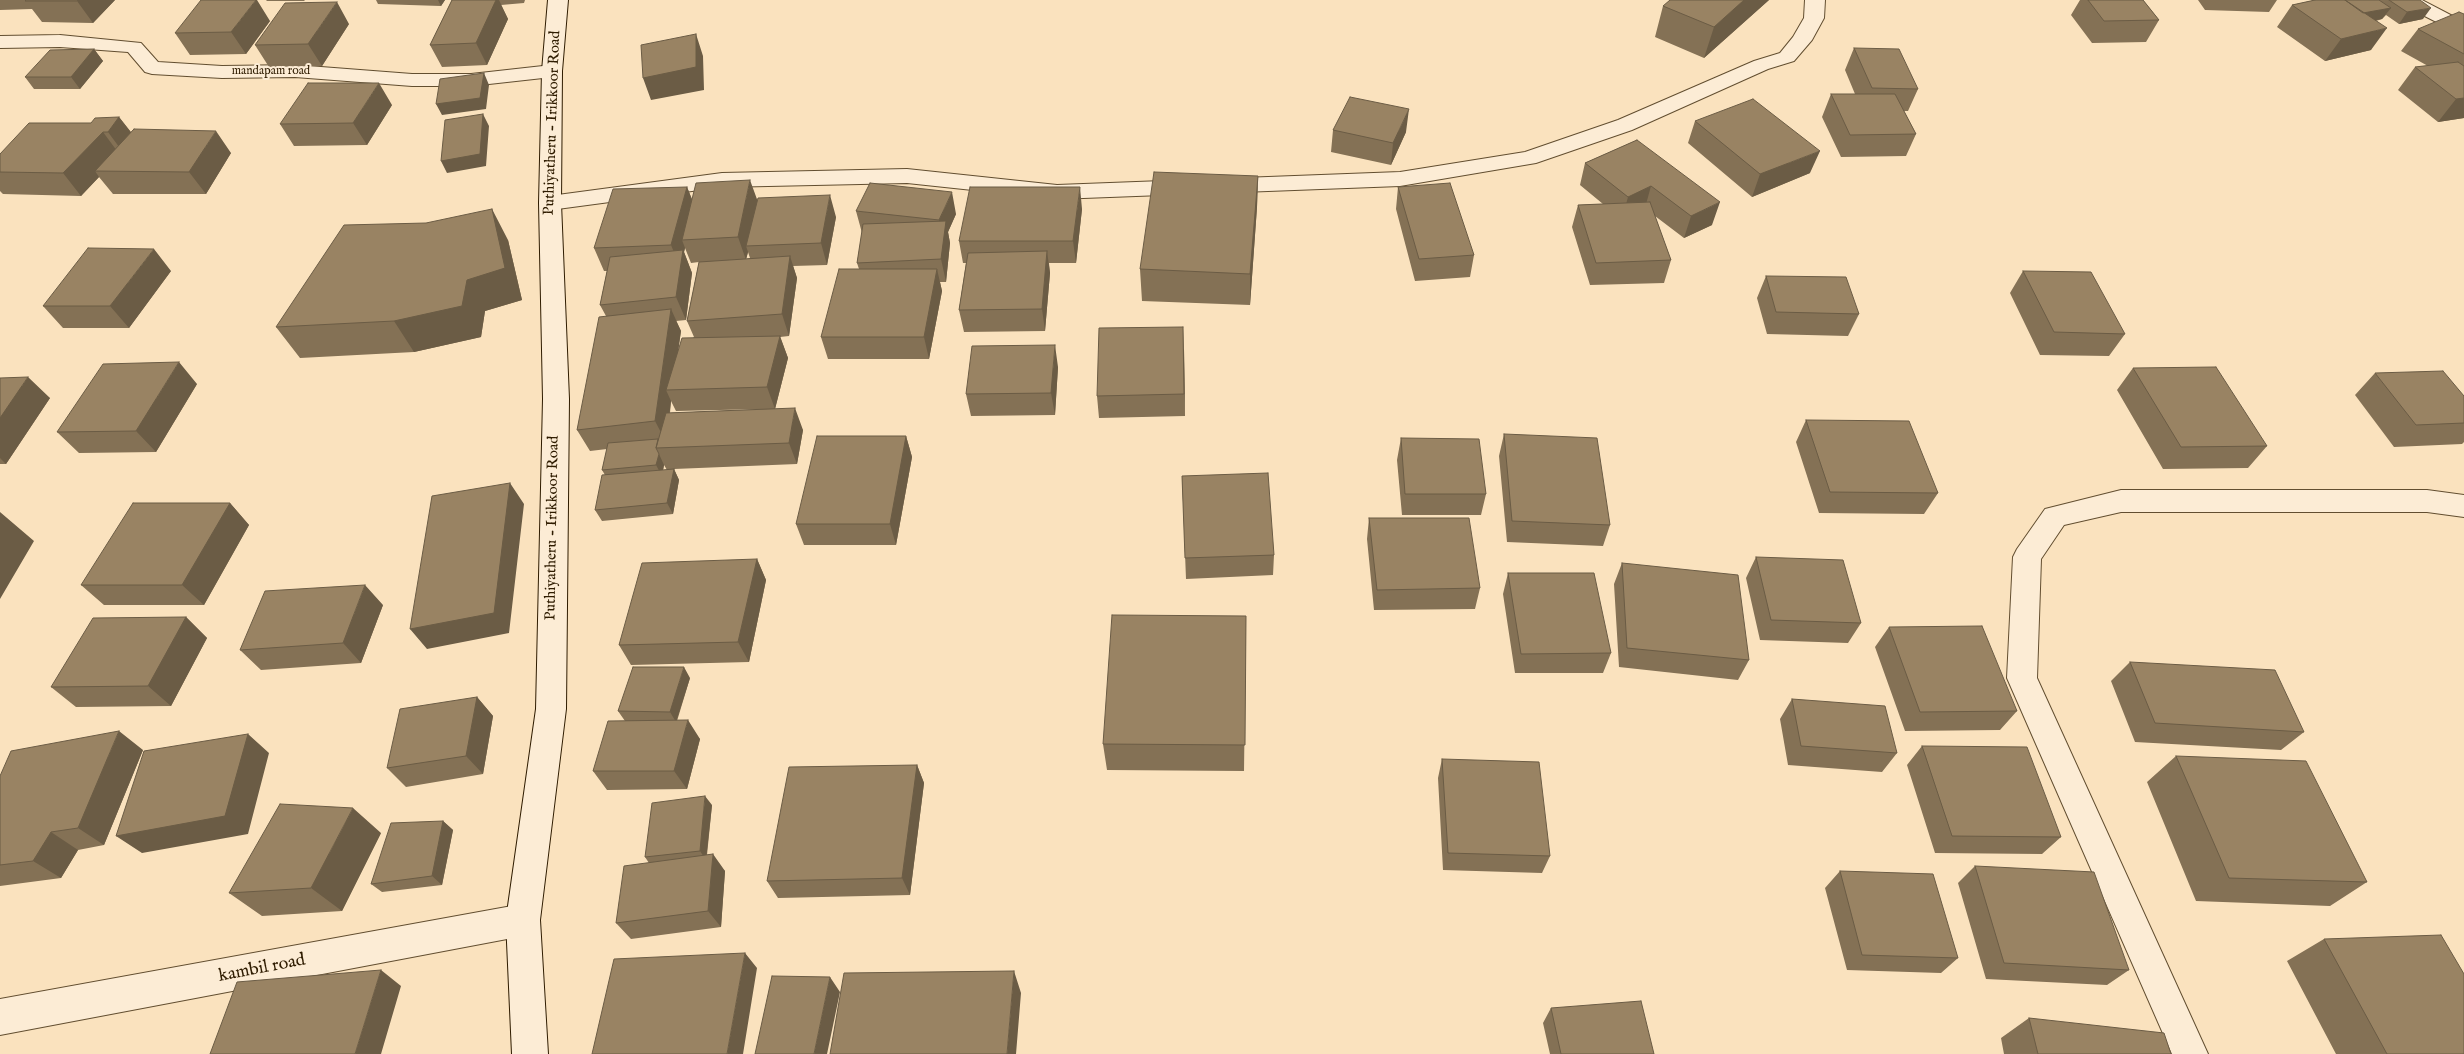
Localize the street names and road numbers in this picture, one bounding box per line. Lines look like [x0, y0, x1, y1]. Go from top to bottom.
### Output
street label: Puthiyatheru - Irikkoor Road [541, 30, 565, 216]
street label: mandapam road [232, 65, 310, 79]
street label: Puthiyatheru - Irikkoor Road [542, 435, 564, 621]
street label: kambil road [217, 950, 307, 988]

